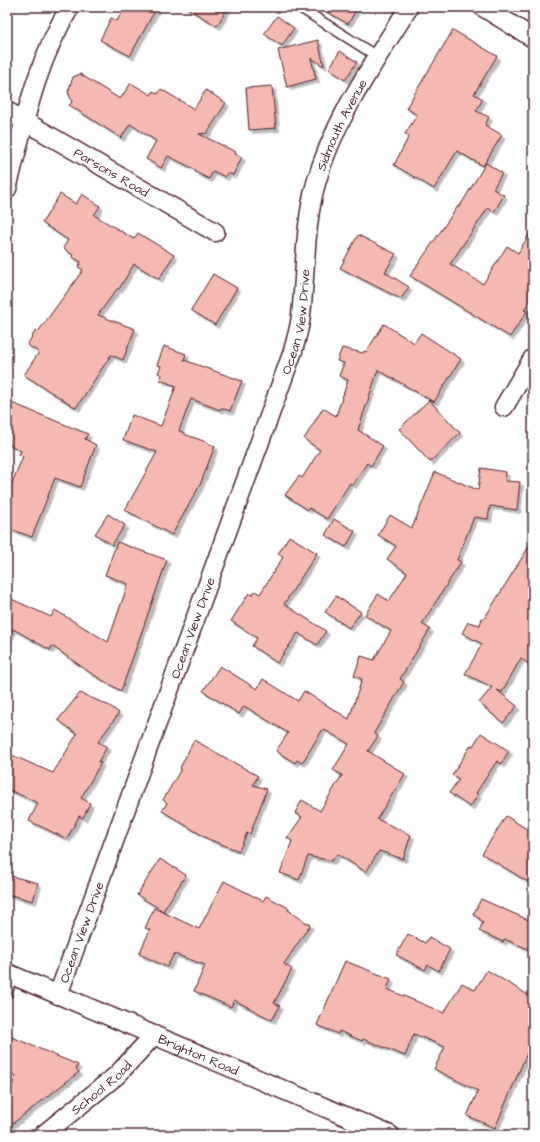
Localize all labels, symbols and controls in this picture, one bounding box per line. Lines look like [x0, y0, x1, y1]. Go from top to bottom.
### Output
street label: Sidmouth Avenue [312, 76, 372, 173]
street label: Parsons Road [70, 144, 152, 202]
street label: Ocean View Drive [277, 269, 315, 377]
street label: Ocean View Drive [166, 575, 220, 681]
street label: Ocean View Drive [55, 879, 109, 986]
street label: Brighton Road [155, 1030, 241, 1080]
street label: School Road [67, 1057, 136, 1119]

